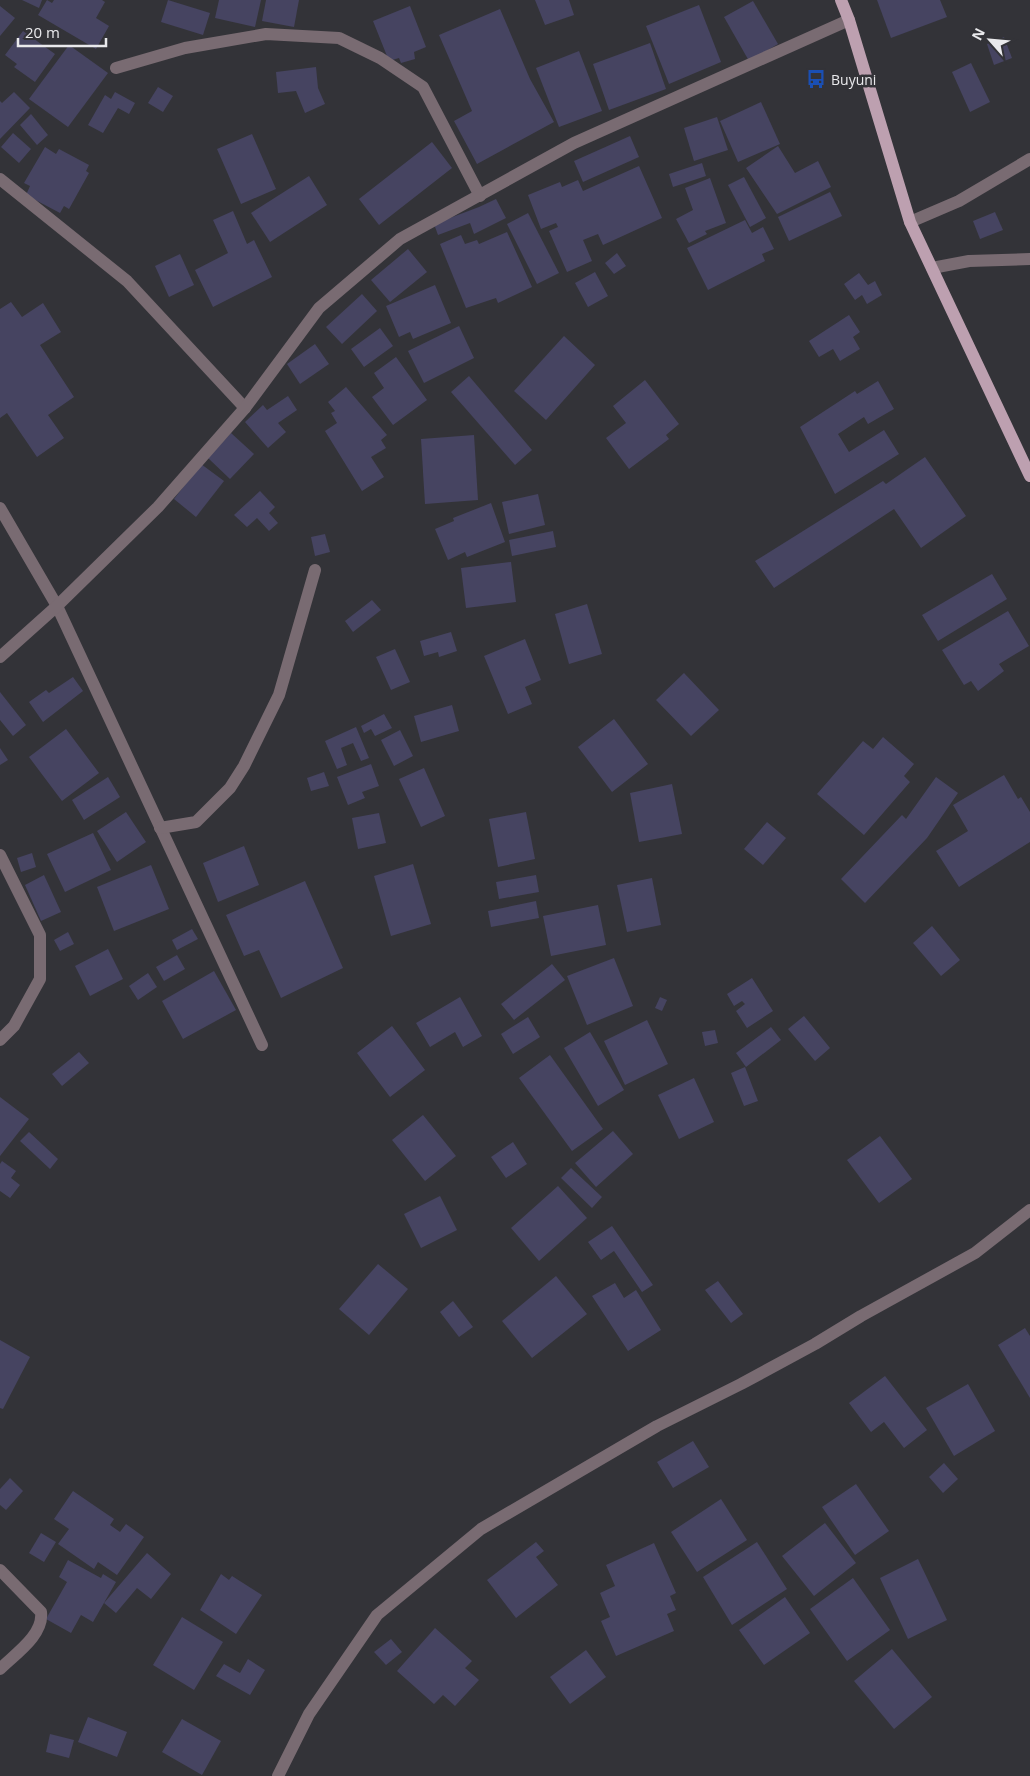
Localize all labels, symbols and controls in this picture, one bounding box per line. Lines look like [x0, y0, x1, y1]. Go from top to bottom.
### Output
scale bar [18, 15, 105, 47]
north arrow [965, 15, 1015, 65]
text: 20 m [25, 22, 60, 42]
text: N [967, 24, 989, 43]
bus stop icon: Buyuni [805, 68, 827, 90]
place label: Buyuni [831, 70, 876, 89]

